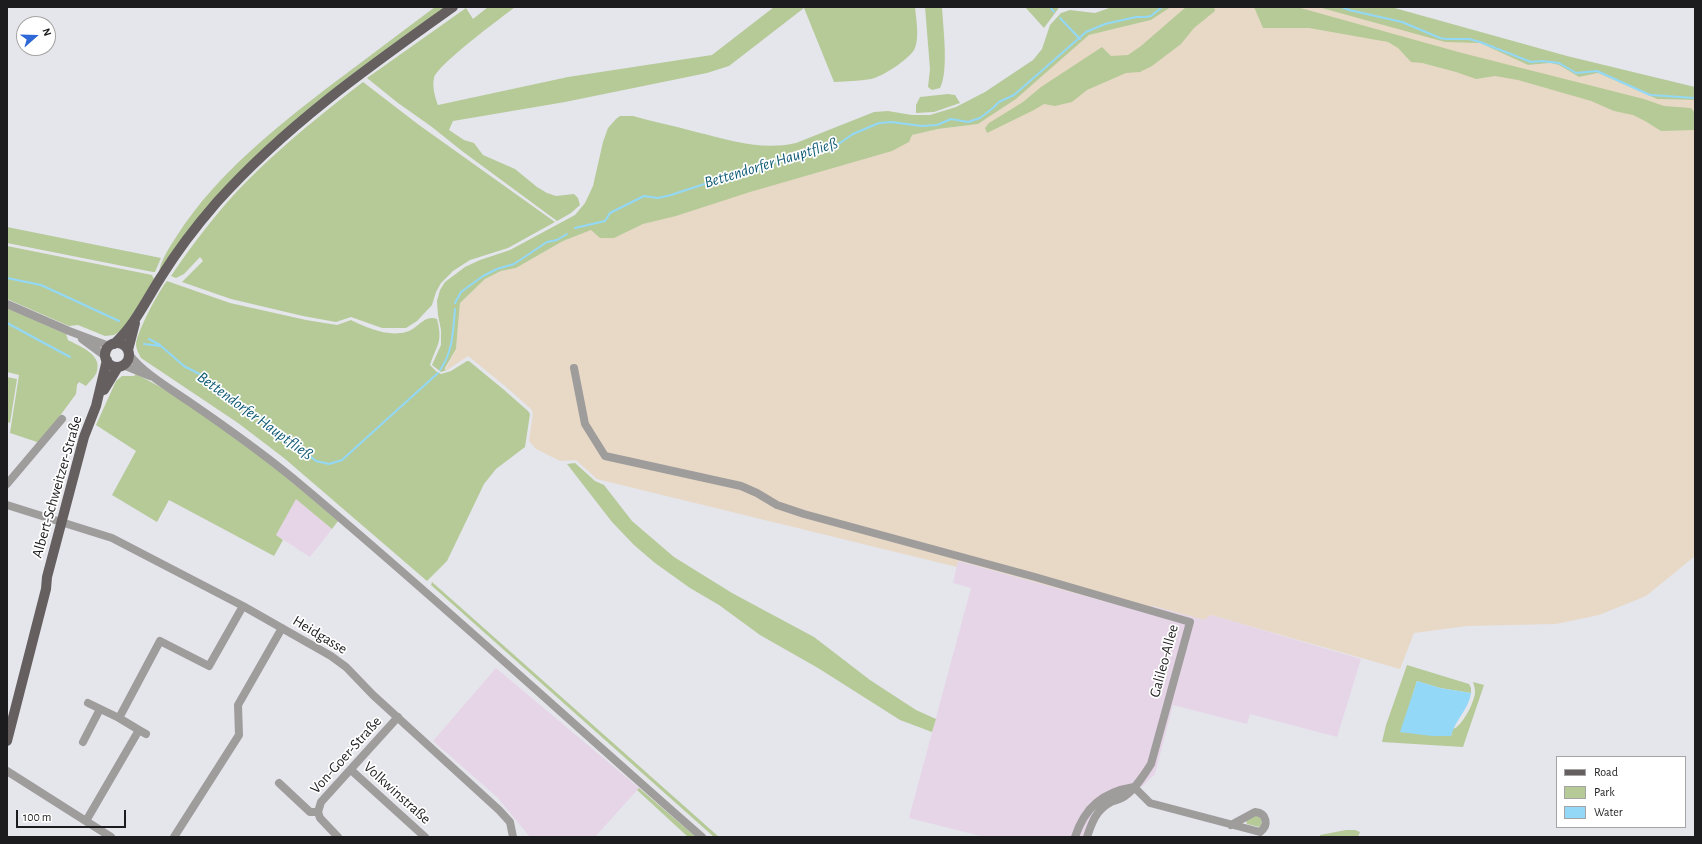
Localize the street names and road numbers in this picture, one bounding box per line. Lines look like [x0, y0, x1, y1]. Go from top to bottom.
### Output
street label: Albert-Schweitzer-Straße [28, 414, 86, 560]
street label: Heidgasse [290, 612, 350, 658]
street label: Galileo-Allee [1146, 623, 1182, 699]
street label: Von-Goer-Straße [307, 713, 385, 797]
street label: Volkwinstraße [360, 758, 434, 828]

